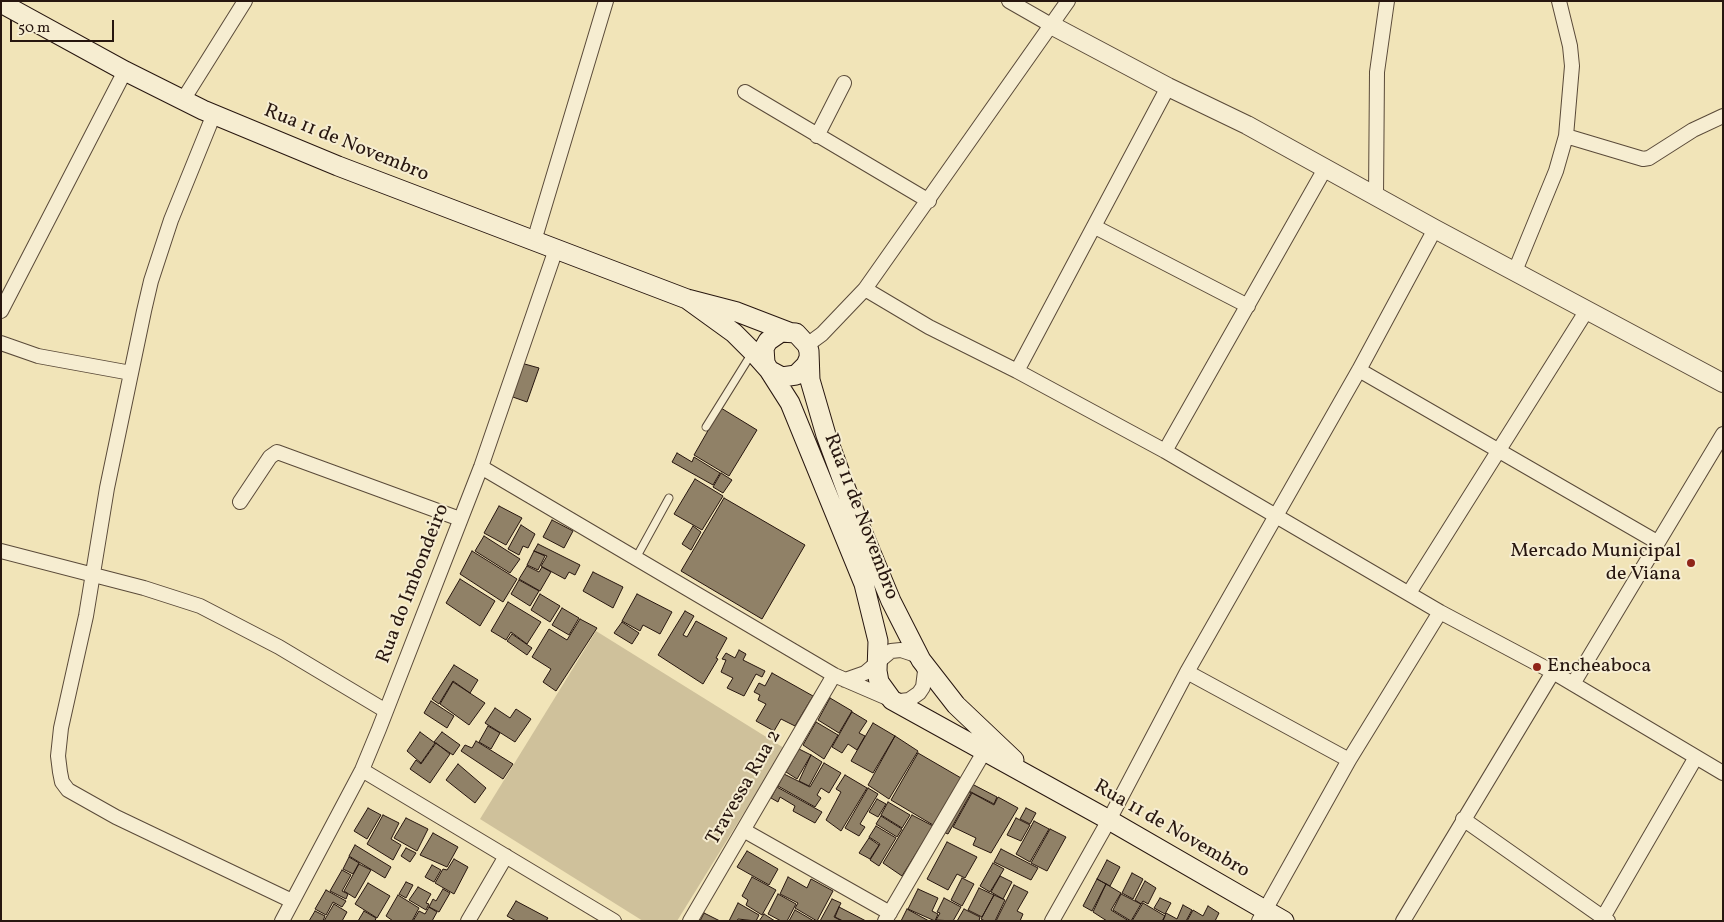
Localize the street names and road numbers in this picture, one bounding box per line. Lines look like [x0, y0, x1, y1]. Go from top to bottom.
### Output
street label: Rua 11 de Novembro [260, 100, 432, 188]
street label: Rua 11 de Novembro [817, 431, 903, 603]
street label: Rua do Imbondeiro [373, 501, 455, 667]
street label: Travessa Rua 2 [702, 726, 788, 850]
street label: Rua 11 de Novembro [1089, 776, 1253, 884]

